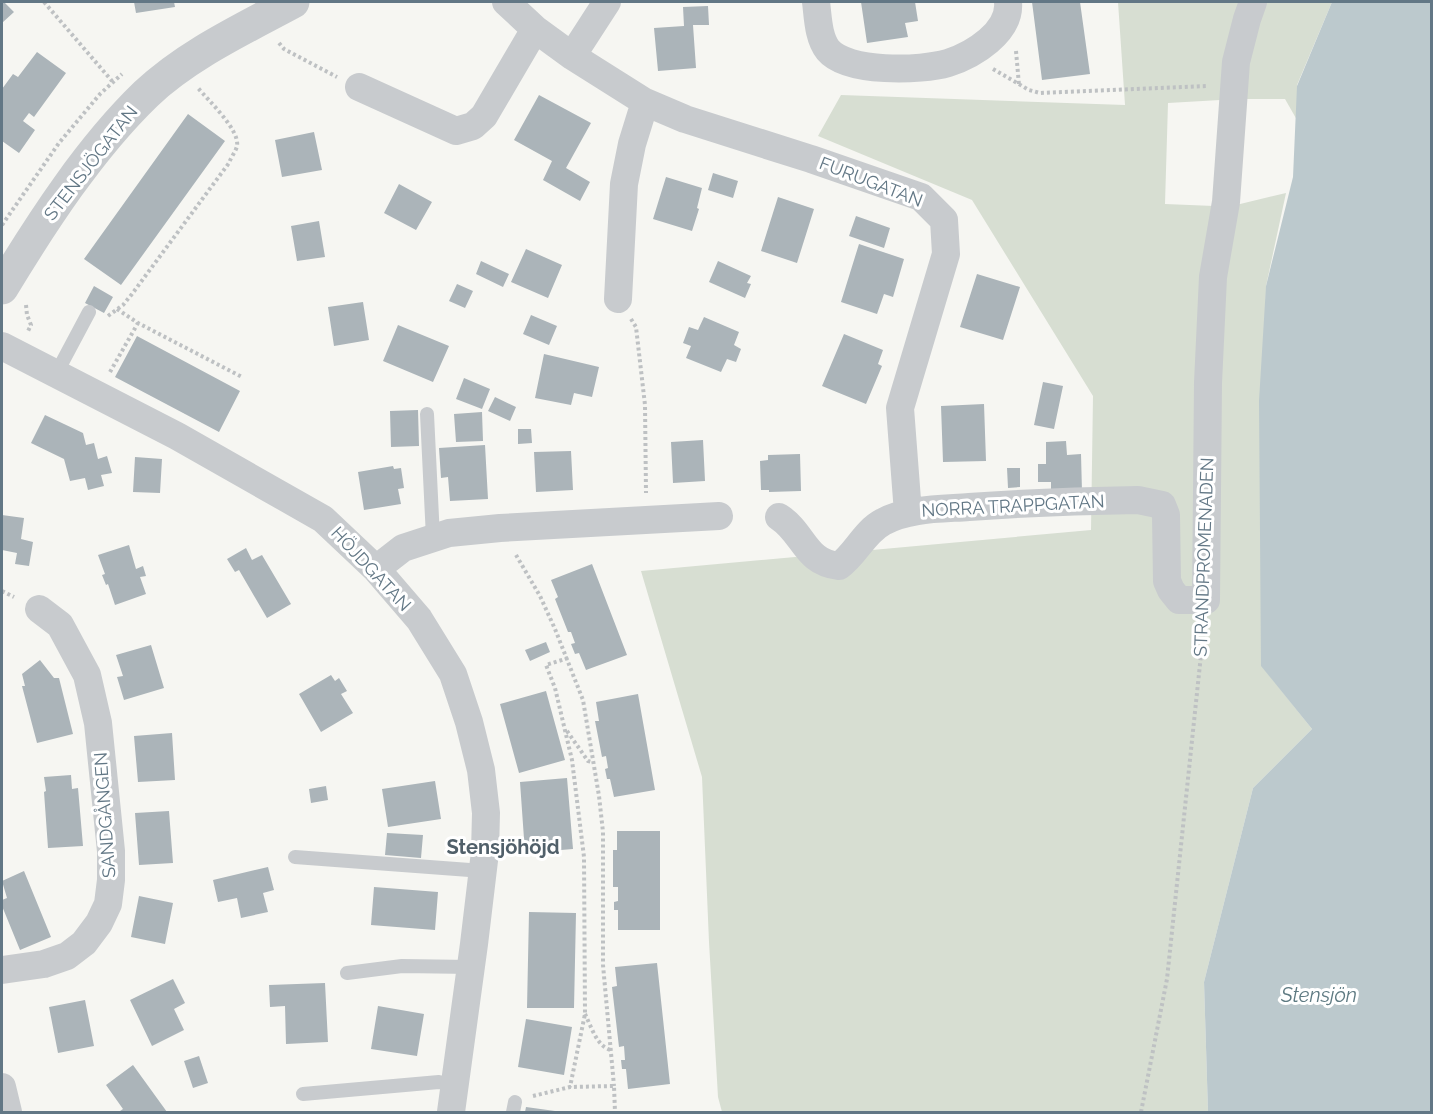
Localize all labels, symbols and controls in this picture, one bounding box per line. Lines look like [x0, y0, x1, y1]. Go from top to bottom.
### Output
street label: STENSJÖGATAN [39, 101, 142, 224]
street label: FURUGATAN [816, 152, 926, 211]
street label: STRANDPROMENADEN [1190, 457, 1217, 657]
street label: NORRA TRAPPGATAN [921, 490, 1105, 521]
street label: HÖJDGATAN [327, 522, 416, 615]
street label: SANDGÅNGEN [89, 751, 119, 879]
district label: Stensjöhöjd [446, 835, 560, 859]
water label: Stensjön [1280, 983, 1357, 1007]

